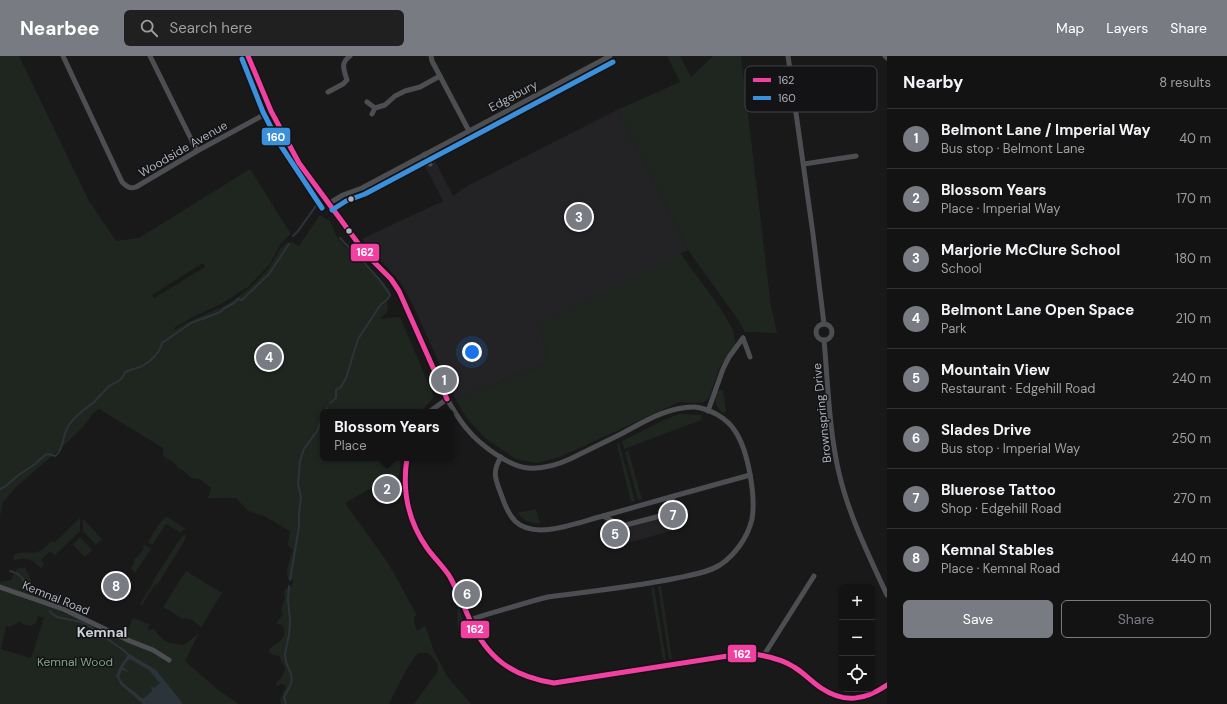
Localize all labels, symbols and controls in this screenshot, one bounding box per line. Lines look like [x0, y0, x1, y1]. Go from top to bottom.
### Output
search box [124, 10, 404, 46]
text: Nearbee [20, 16, 100, 41]
icon: search [138, 17, 160, 39]
text: Search here [170, 18, 252, 38]
text: Map [1056, 19, 1084, 37]
text: Layers [1106, 19, 1148, 37]
text: Share [1170, 19, 1207, 37]
legend [745, 66, 877, 112]
text: Nearby [903, 71, 963, 93]
text: 162 [778, 73, 794, 87]
text: 8 results [1159, 74, 1211, 91]
street label: Edgebury [486, 76, 540, 116]
text: 160 [778, 91, 796, 105]
street label: Woodside Avenue [136, 117, 230, 181]
text: Belmont Lane / Imperial Way [941, 120, 1151, 140]
line badge: 160 [261, 127, 291, 146]
text: 160 [267, 130, 286, 144]
text: 1 [914, 130, 918, 147]
text: 40 m [1179, 130, 1211, 147]
text: Bus stop · Belmont Lane [941, 140, 1085, 157]
text: Blossom Years [941, 180, 1047, 200]
text: 2 [912, 190, 920, 207]
text: 170 m [1176, 190, 1211, 207]
unlabelled marker [346, 194, 356, 204]
text: Place · Imperial Way [941, 200, 1060, 217]
pin: 3 [566, 202, 592, 232]
unlabelled marker [344, 226, 354, 236]
text: Marjorie McClure School [941, 240, 1120, 260]
line badge: 162 [350, 243, 380, 262]
text: 162 [356, 245, 374, 259]
text: 3 [912, 250, 920, 267]
text: 180 m [1175, 250, 1211, 267]
text: School [941, 260, 982, 277]
text: Belmont Lane Open Space [941, 300, 1134, 320]
text: 4 [912, 310, 920, 327]
text: 210 m [1176, 310, 1211, 327]
text: Park [941, 320, 967, 337]
pin: 4 [256, 342, 282, 372]
your location [462, 342, 482, 362]
text: Mountain View [941, 360, 1050, 380]
street label: Brownspring Drive [809, 362, 835, 464]
pin: 1 [431, 365, 457, 395]
text: 5 [912, 370, 920, 387]
text: 240 m [1172, 370, 1211, 387]
text: Restaurant · Edgehill Road [941, 380, 1096, 397]
popup [320, 409, 454, 461]
text: Blossom Years [334, 417, 440, 437]
text: Slades Drive [941, 420, 1031, 440]
text: 6 [912, 430, 920, 447]
text: 250 m [1172, 430, 1211, 447]
text: Place [334, 437, 367, 454]
text: Bus stop · Imperial Way [941, 440, 1080, 457]
pin: 2 [374, 474, 400, 504]
text: Bluerose Tattoo [941, 480, 1056, 500]
text: 7 [913, 490, 919, 507]
text: 270 m [1173, 490, 1211, 507]
pin: 7 [660, 500, 686, 530]
text: Shop · Edgehill Road [941, 500, 1061, 517]
pin: 5 [602, 519, 628, 549]
text: Kemnal Stables [941, 540, 1054, 560]
text: 8 [912, 550, 920, 567]
text: 440 m [1171, 550, 1211, 567]
text: Place · Kemnal Road [941, 560, 1060, 577]
pin: 8 [103, 571, 129, 601]
street label: Kemnal Road [20, 577, 92, 619]
pin: 6 [454, 579, 480, 609]
map controls [839, 584, 875, 692]
button: + [839, 584, 875, 620]
button: Save [903, 600, 1053, 638]
button: Share [1061, 600, 1211, 638]
line badge: 162 [460, 620, 490, 639]
button: − [839, 620, 875, 656]
text: 162 [466, 622, 484, 636]
district label: Kemnal [77, 623, 127, 641]
line badge: 162 [727, 644, 757, 663]
text: 162 [733, 647, 751, 661]
park label: Kemnal Wood [37, 654, 113, 670]
button: locate [839, 656, 875, 692]

